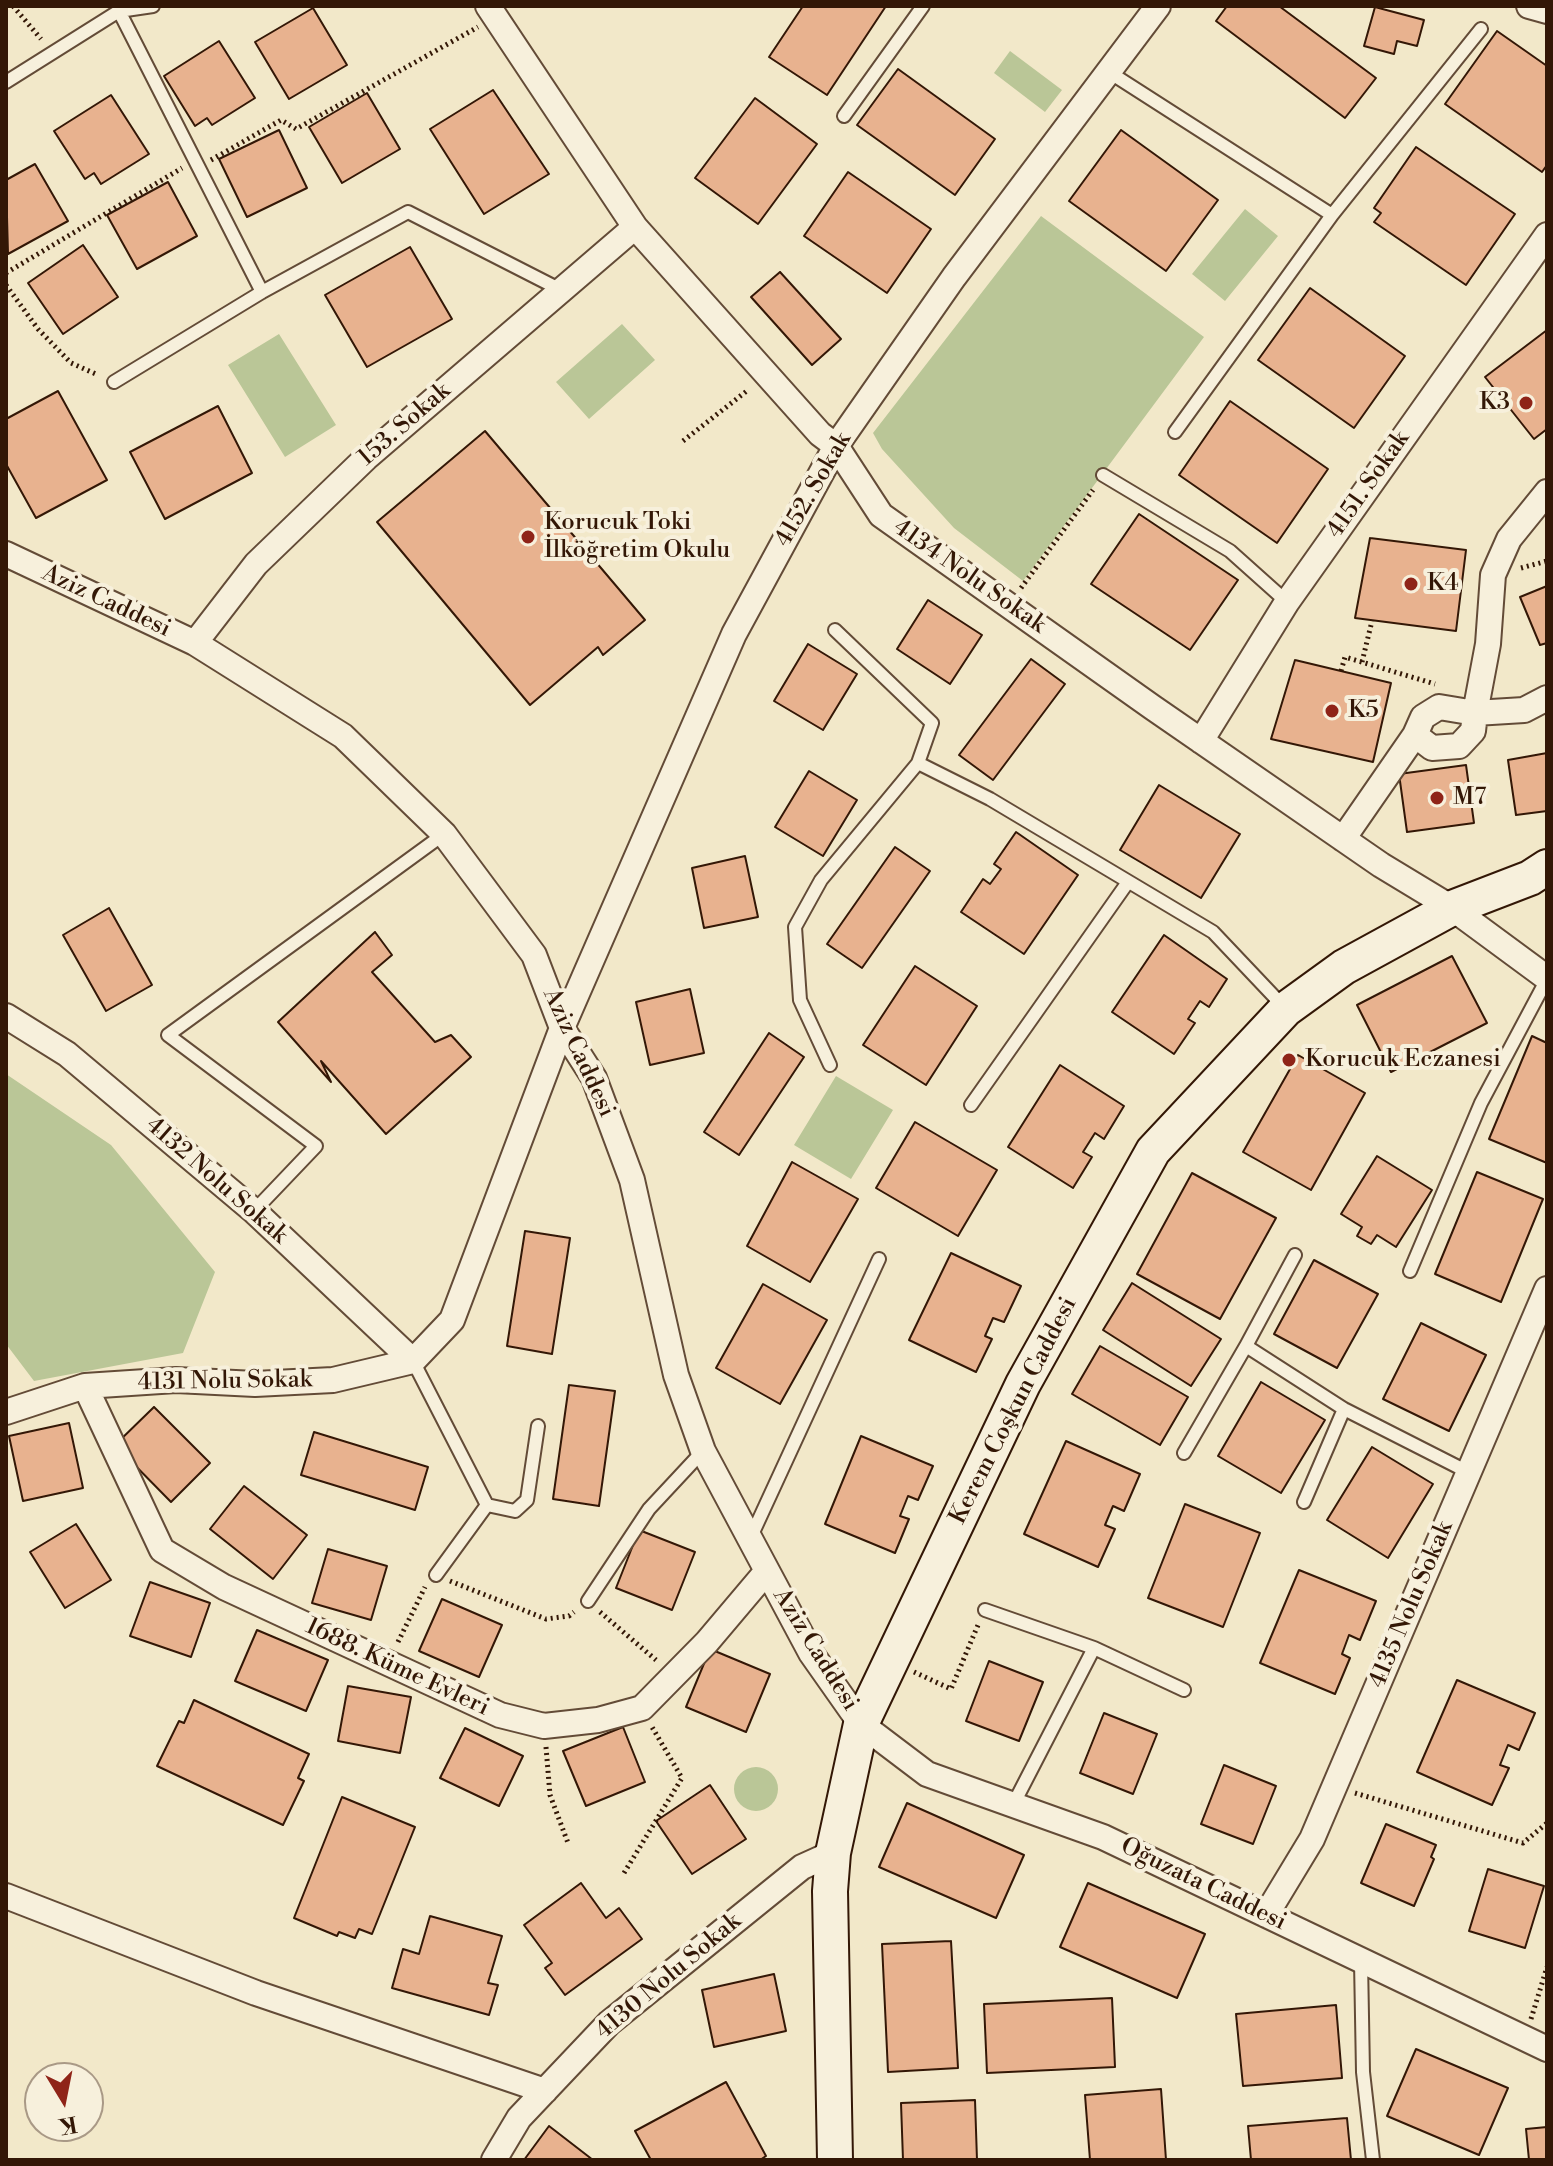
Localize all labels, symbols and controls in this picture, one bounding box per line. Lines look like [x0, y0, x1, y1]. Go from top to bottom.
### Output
street label: 153. Sokak [353, 377, 457, 473]
place label: K3 [1479, 389, 1510, 417]
marker: K3 [1517, 394, 1535, 412]
street label: 4151. Sokak [1322, 426, 1416, 544]
street label: 4152. Sokak [770, 428, 858, 552]
place label: Korucuk Toki İlköğretim Okulu [544, 509, 730, 565]
street label: 4134 Nolu Sokak [887, 514, 1051, 640]
marker: Korucuk Toki İlköğretim Okulu [519, 528, 537, 546]
street label: Aziz Caddesi [37, 560, 175, 644]
place label: K4 [1427, 570, 1459, 598]
marker: K4 [1402, 575, 1420, 593]
place label: K5 [1348, 697, 1379, 725]
marker: K5 [1323, 702, 1341, 720]
place label: M7 [1453, 784, 1486, 812]
marker: M7 [1428, 789, 1446, 807]
street label: Aziz Caddesi [536, 984, 620, 1122]
place label: Korucuk Eczanesi [1305, 1046, 1501, 1074]
marker: Korucuk Eczanesi [1280, 1051, 1298, 1069]
street label: 4132 Nolu Sokak [139, 1112, 293, 1250]
street label: Kerem Coşkun Caddesi [944, 1293, 1084, 1529]
street label: 4131 Nolu Sokak [137, 1366, 313, 1398]
street label: 4135 Nolu Sokak [1364, 1517, 1460, 1693]
street label: Aziz Caddesi [766, 1584, 864, 1716]
street label: 1688. Küme Evleri [301, 1613, 493, 1723]
street label: Oğuzata Caddesi [1115, 1832, 1291, 1938]
street label: 4130 Nolu Sokak [591, 1908, 747, 2046]
north arrow [24, 2062, 104, 2142]
text: K [57, 2109, 79, 2139]

